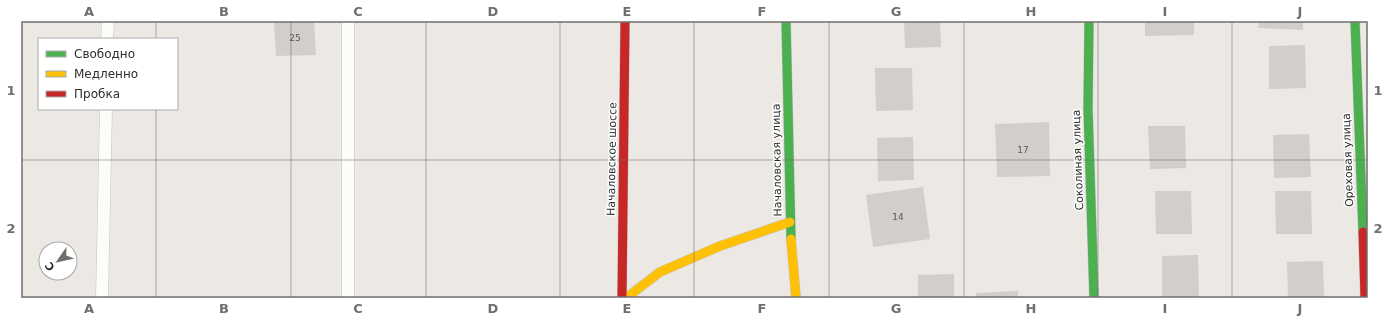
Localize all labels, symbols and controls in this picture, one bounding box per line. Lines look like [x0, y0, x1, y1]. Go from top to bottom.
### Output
text: A [84, 4, 94, 19]
text: B [219, 4, 229, 19]
text: C [353, 4, 363, 19]
text: D [488, 4, 499, 19]
text: E [623, 4, 631, 19]
text: F [758, 4, 766, 19]
text: G [891, 4, 901, 19]
text: H [1026, 4, 1036, 19]
text: I [1163, 4, 1167, 19]
text: J [1297, 4, 1302, 19]
house number: 25 [289, 33, 301, 43]
legend [38, 38, 178, 110]
text: Свободно [74, 47, 135, 61]
text: Медленно [74, 67, 138, 81]
text: 1 [6, 83, 16, 98]
text: 1 [1373, 83, 1383, 98]
text: Пробка [74, 87, 120, 101]
street label: Началовское шоссе [605, 102, 619, 216]
street label: Началовская улица [770, 103, 784, 217]
street label: Соколиная улица [1070, 109, 1086, 211]
street label: Ореховая улица [1340, 113, 1356, 207]
house number: 17 [1017, 145, 1029, 155]
house number: 14 [892, 212, 904, 222]
text: 2 [6, 221, 16, 236]
text: 2 [1373, 221, 1383, 236]
north arrow [38, 241, 78, 281]
text: С [42, 259, 58, 273]
text: A [84, 301, 94, 316]
text: B [219, 301, 229, 316]
text: C [353, 301, 363, 316]
text: D [488, 301, 499, 316]
text: E [623, 301, 631, 316]
text: F [758, 301, 766, 316]
text: G [891, 301, 901, 316]
text: H [1026, 301, 1036, 316]
text: I [1163, 301, 1167, 316]
text: J [1297, 301, 1302, 316]

